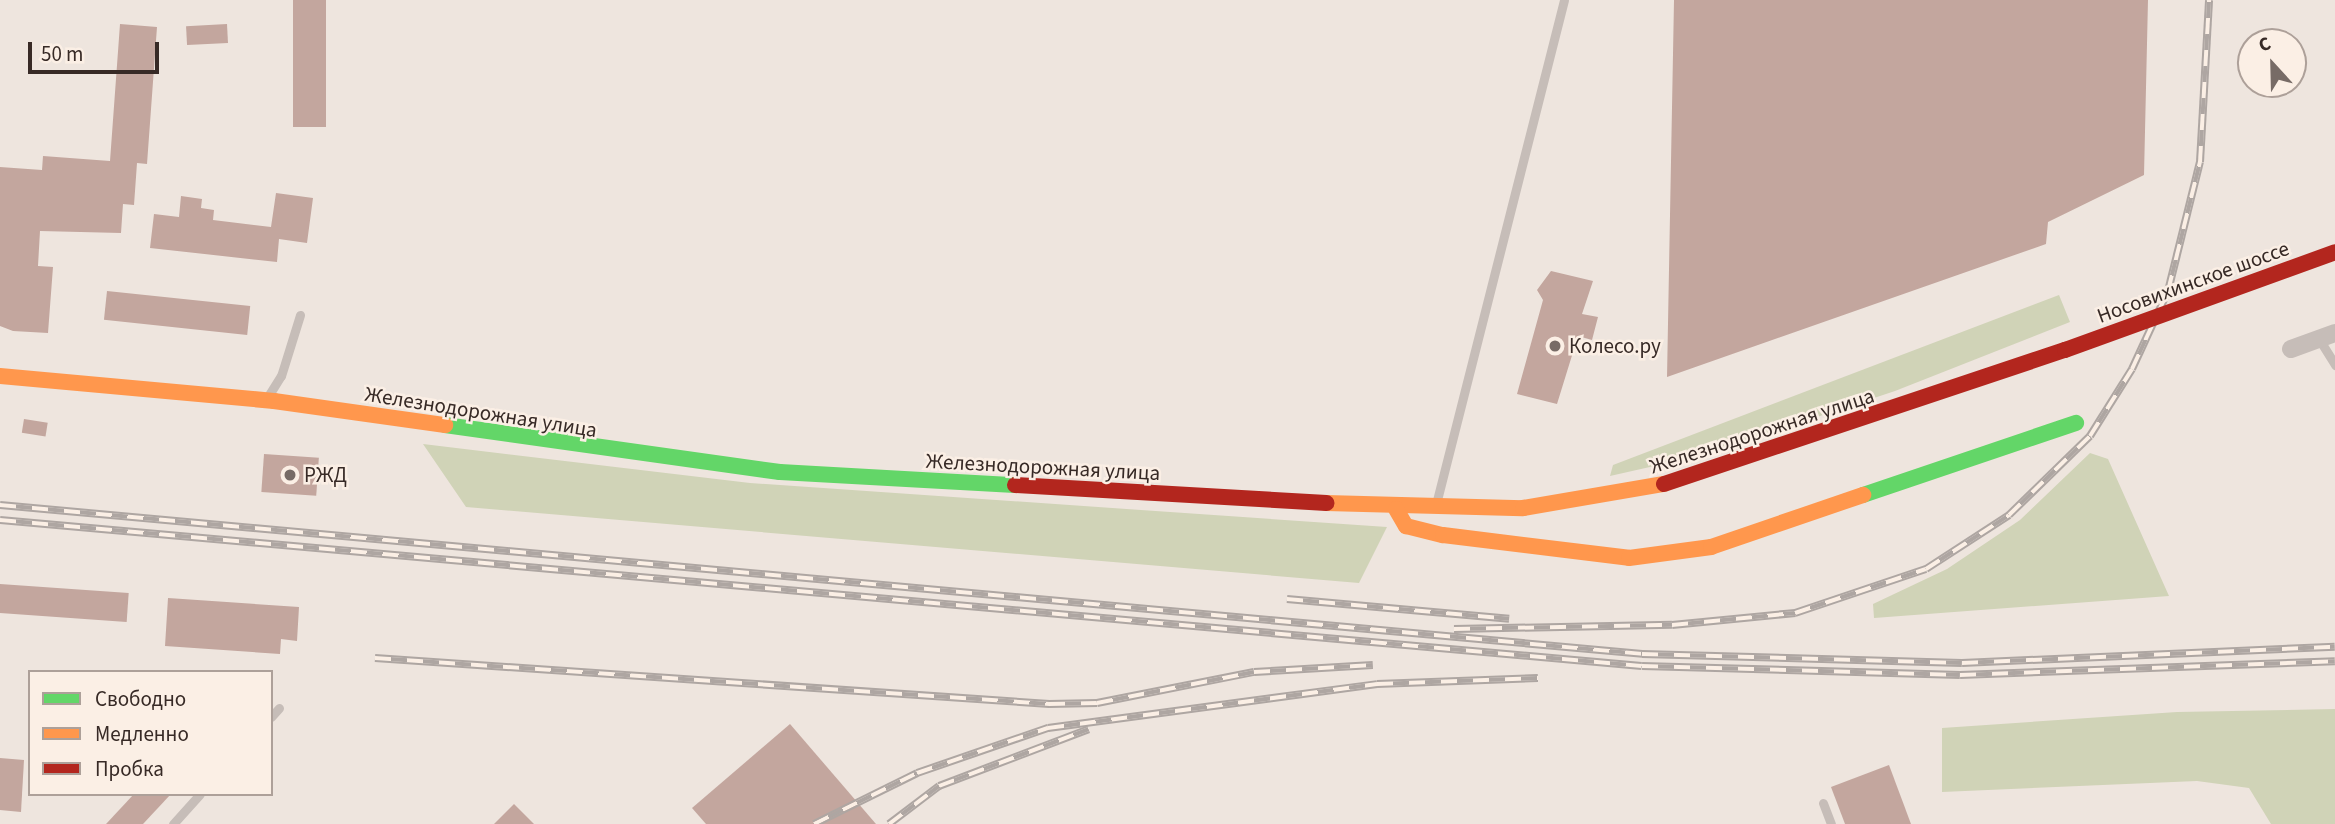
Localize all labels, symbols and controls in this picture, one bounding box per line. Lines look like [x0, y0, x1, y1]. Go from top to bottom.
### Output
scale bar [32, 28, 163, 72]
north arrow [2237, 28, 2307, 98]
text: С [2255, 30, 2275, 60]
text: 50 m [41, 39, 83, 69]
street label: Носовихинское шоссе [2094, 236, 2292, 328]
place label: Колесо.ру [1569, 333, 1661, 359]
marker: Колесо.ру [1547, 338, 1563, 354]
street label: Железнодорожная улица [363, 381, 599, 443]
street label: Железнодорожная улица [1647, 383, 1877, 479]
street label: Железнодорожная улица [925, 448, 1161, 486]
place label: РЖД [304, 462, 347, 488]
marker: РЖД [282, 467, 298, 483]
legend [28, 670, 273, 796]
text: Свободно [95, 684, 186, 714]
text: Медленно [95, 719, 189, 749]
text: Пробка [95, 754, 164, 784]

